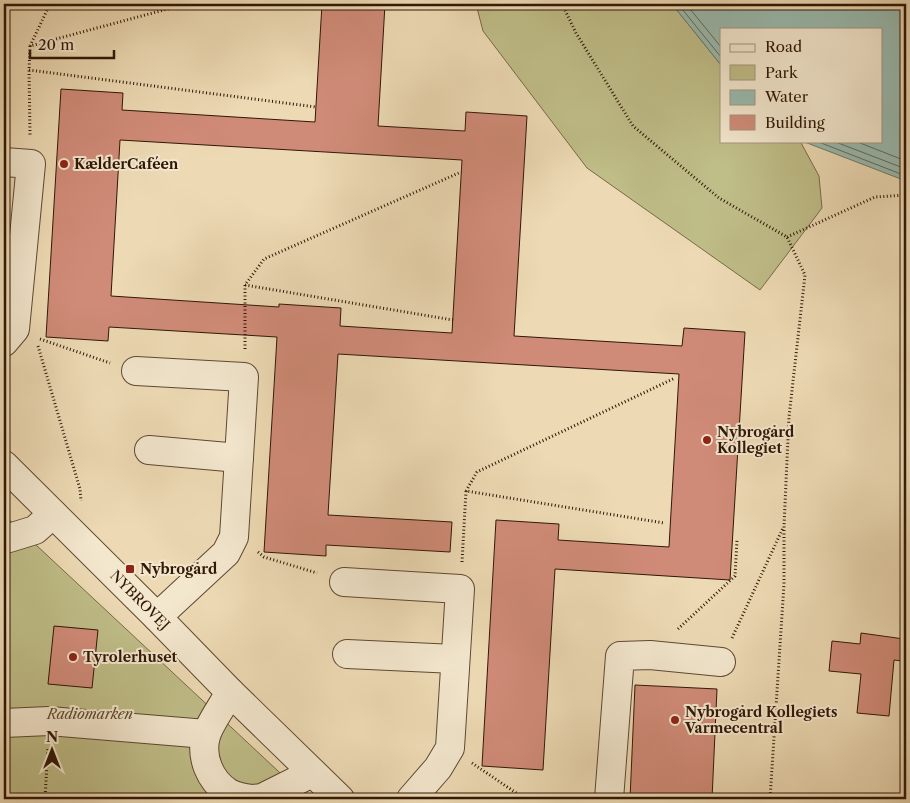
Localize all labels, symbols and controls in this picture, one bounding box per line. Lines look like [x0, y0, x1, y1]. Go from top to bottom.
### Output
scale bar [30, 28, 114, 60]
legend [720, 28, 882, 142]
text: 20 m [38, 35, 74, 54]
text: Road [765, 37, 802, 56]
text: Park [765, 63, 799, 82]
text: Water [764, 87, 809, 106]
text: Building [765, 113, 825, 132]
place label: KælderCaféen [74, 155, 179, 173]
marker: KælderCaféen [58, 158, 70, 170]
place label: Nybrogård Kollegiet [717, 423, 795, 457]
marker: Nybrogård Kollegiet [701, 434, 713, 446]
place label: Nybrogård [140, 560, 218, 578]
marker: Nybrogård [124, 563, 136, 575]
street label: NYBROVEJ [106, 566, 174, 634]
place label: Tyrolerhuset [83, 648, 178, 666]
marker: Tyrolerhuset [67, 651, 79, 663]
place label: Nybrogård Kollegiets Varmecentral [684, 703, 837, 737]
park label: Radiomarken [46, 705, 133, 723]
marker: Nybrogård Kollegiets Varmecentral [669, 714, 681, 726]
north arrow [28, 726, 78, 776]
text: N [46, 728, 58, 746]

